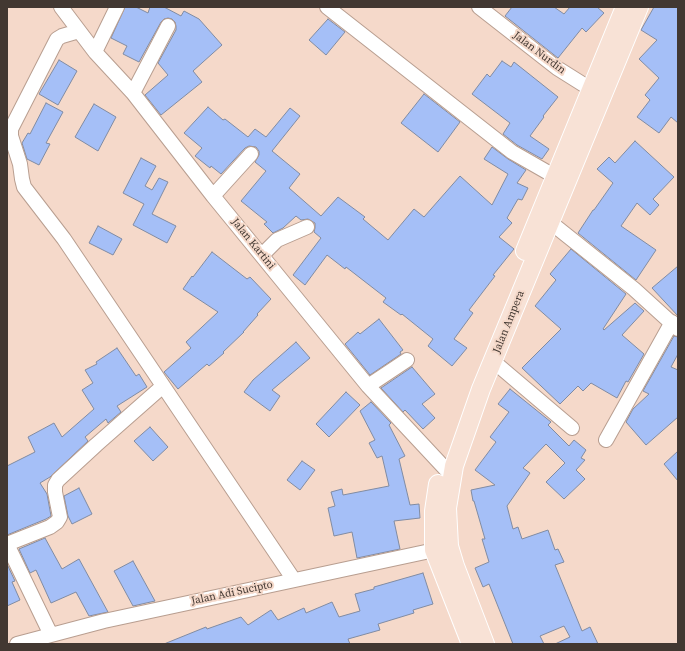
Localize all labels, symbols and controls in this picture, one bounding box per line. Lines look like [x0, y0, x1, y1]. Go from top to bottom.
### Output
street label: Jalan Nurdin [510, 29, 568, 77]
street label: Jalan Kartini [228, 216, 278, 272]
street label: Jalan Ampera [490, 289, 528, 355]
street label: Jalan Adi Sucipto [190, 578, 274, 608]

